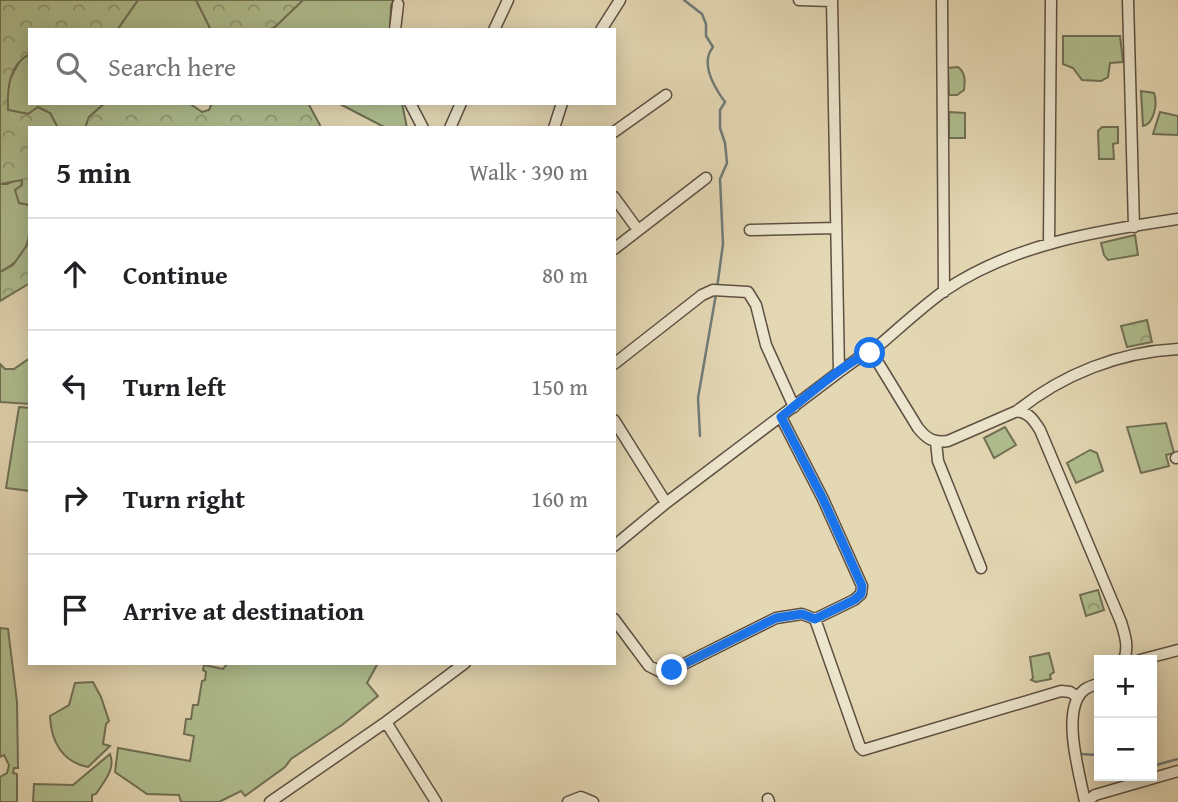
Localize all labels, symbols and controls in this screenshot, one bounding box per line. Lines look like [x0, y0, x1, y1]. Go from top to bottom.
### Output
search box [28, 28, 616, 105]
text: Search here [108, 47, 236, 86]
icon: search [52, 48, 90, 86]
text: 5 min [56, 150, 131, 194]
text: Walk · 390 m [469, 155, 588, 188]
icon: ahead [56, 255, 94, 293]
text: Continue [123, 255, 228, 294]
text: 80 m [542, 258, 588, 291]
route start [854, 337, 885, 368]
icon: left [56, 367, 94, 405]
text: Turn left [123, 367, 226, 406]
text: 150 m [531, 370, 588, 403]
icon: right [56, 479, 94, 517]
text: Turn right [123, 479, 245, 518]
text: 160 m [531, 482, 588, 515]
icon: arrive [56, 591, 94, 629]
text: Arrive at destination [123, 591, 364, 630]
route end [656, 654, 687, 685]
map controls [1094, 655, 1157, 781]
button: + [1094, 655, 1157, 718]
button: − [1094, 718, 1157, 781]

